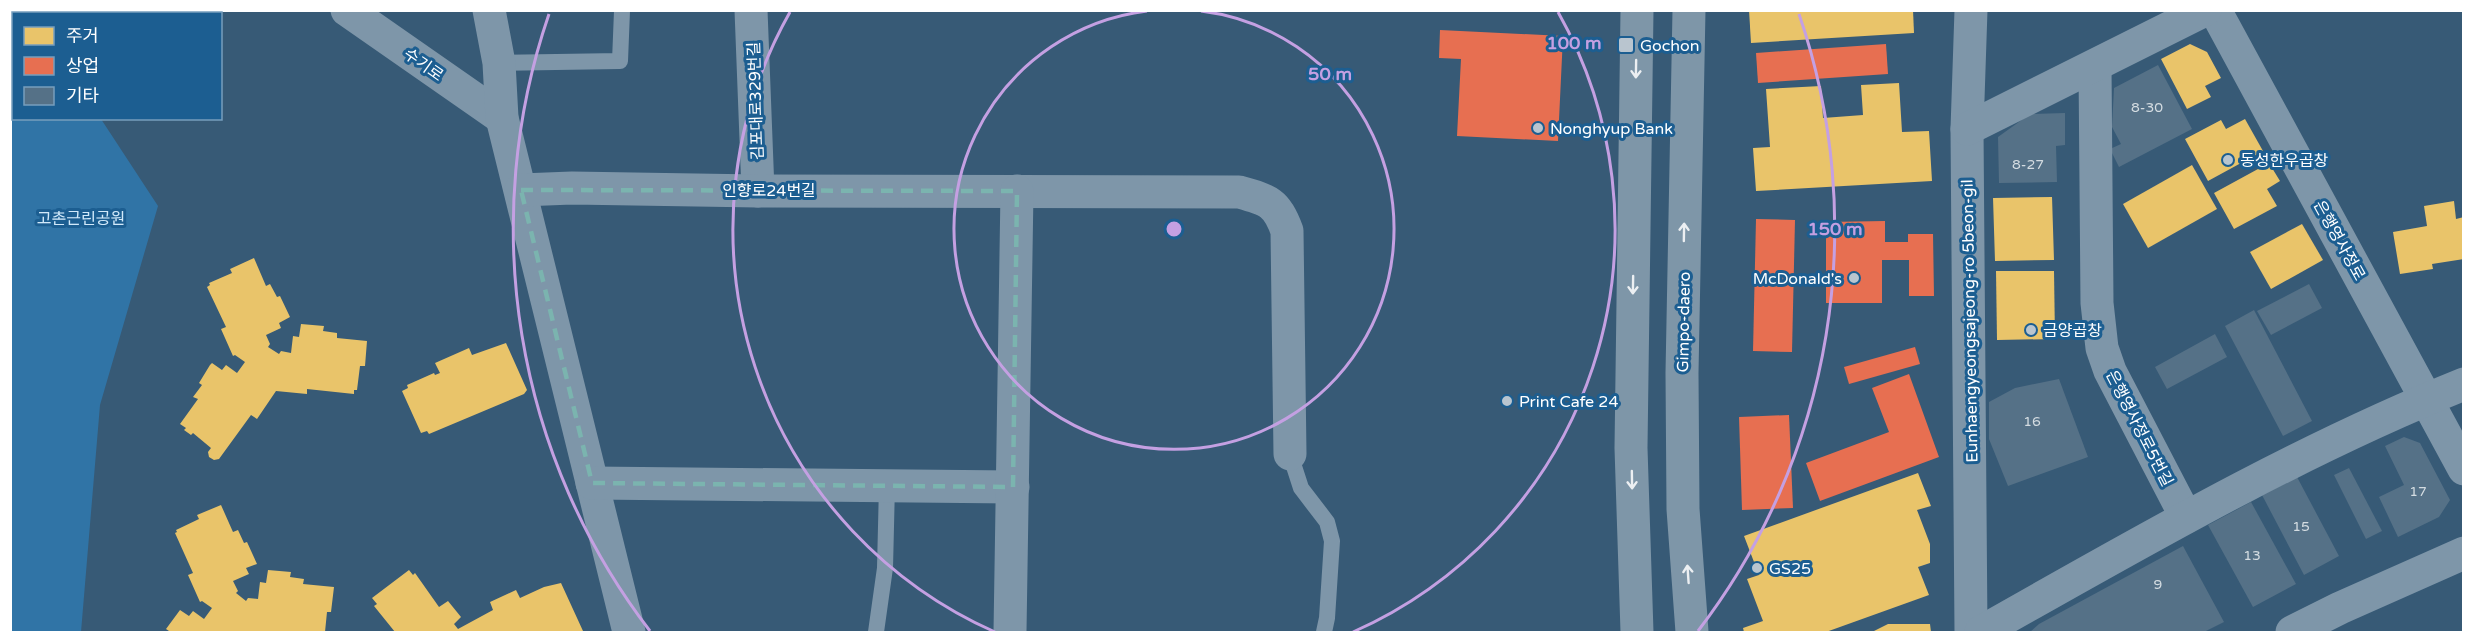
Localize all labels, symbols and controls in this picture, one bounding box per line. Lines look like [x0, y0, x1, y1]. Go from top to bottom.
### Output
legend [12, 12, 222, 120]
text: 주거 [66, 25, 99, 47]
text: 100 m [1546, 32, 1602, 54]
marker: Gochon [1617, 36, 1635, 54]
place label: Gochon [1640, 36, 1700, 56]
street label: 김포대로329번길 [744, 41, 768, 161]
street label: 수기로 [400, 44, 447, 86]
text: 상업 [66, 55, 99, 77]
one-way arrow [1630, 58, 1642, 78]
text: 50 m [1308, 63, 1352, 85]
text: 기타 [66, 85, 100, 107]
house number: 8-30 [2131, 99, 2163, 116]
place label: Nonghyup Bank [1550, 119, 1673, 139]
marker: Nonghyup Bank [1531, 121, 1545, 135]
place label: 동성한우곱창 [2240, 151, 2329, 171]
marker: 동성한우곱창 [2221, 153, 2235, 167]
house number: 8-27 [2012, 156, 2044, 173]
street label: Eunhaengyeongsajeong-ro 5beon-gil [1958, 179, 1982, 463]
street label: 인향로24번길 [722, 181, 816, 201]
street label: 은행영사정로 [2309, 197, 2369, 284]
park label: 고촌근린공원 [37, 209, 125, 229]
text: 150 m [1807, 218, 1863, 240]
centre of rings [1164, 219, 1184, 239]
one-way arrow [1679, 223, 1690, 243]
place label: McDonald's [1753, 269, 1842, 289]
street label: Gimpo-daero [1673, 271, 1695, 373]
marker: McDonald's [1847, 271, 1861, 285]
one-way arrow [1627, 274, 1639, 294]
place label: 금양곱창 [2043, 321, 2102, 341]
marker: 금양곱창 [2024, 323, 2038, 337]
street label: 은행영사정로5번길 [2101, 367, 2177, 490]
place label: Print Cafe 24 [1519, 392, 1618, 412]
marker: Print Cafe 24 [1500, 394, 1514, 408]
house number: 16 [2023, 413, 2041, 430]
one-way arrow [1626, 469, 1638, 489]
house number: 17 [2409, 483, 2427, 500]
house number: 15 [2292, 518, 2310, 535]
house number: 13 [2243, 547, 2261, 564]
place label: GS25 [1769, 559, 1811, 579]
marker: GS25 [1750, 561, 1764, 575]
one-way arrow [1682, 565, 1693, 585]
house number: 9 [2154, 576, 2162, 593]

